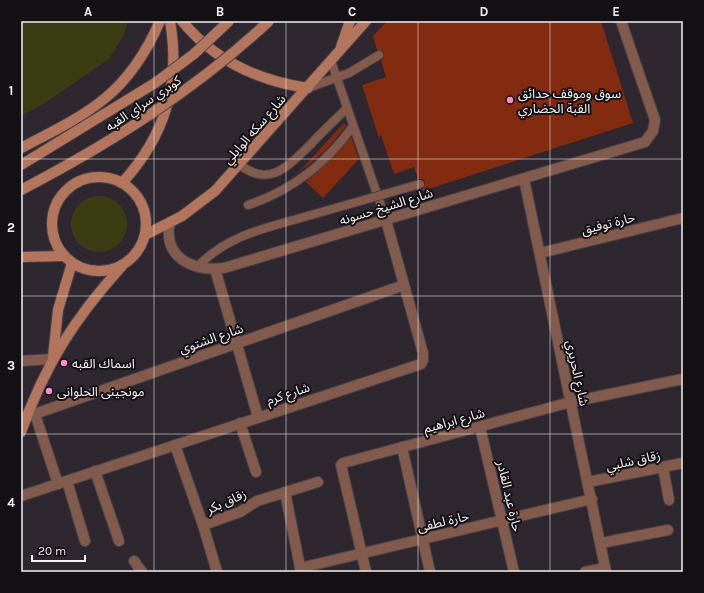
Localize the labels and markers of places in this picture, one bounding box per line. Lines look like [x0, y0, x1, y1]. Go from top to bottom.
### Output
place label: سوق وموقف حدائق القبة الحضاري [518, 86, 621, 119]
marker: سوق وموقف حدائق القبة الحضاري [505, 95, 515, 105]
place label: اسماك القبه [72, 356, 135, 371]
marker: اسماك القبه [59, 358, 69, 368]
place label: مونجينى الحلوانى [57, 384, 145, 400]
marker: مونجينى الحلوانى [44, 386, 54, 396]

